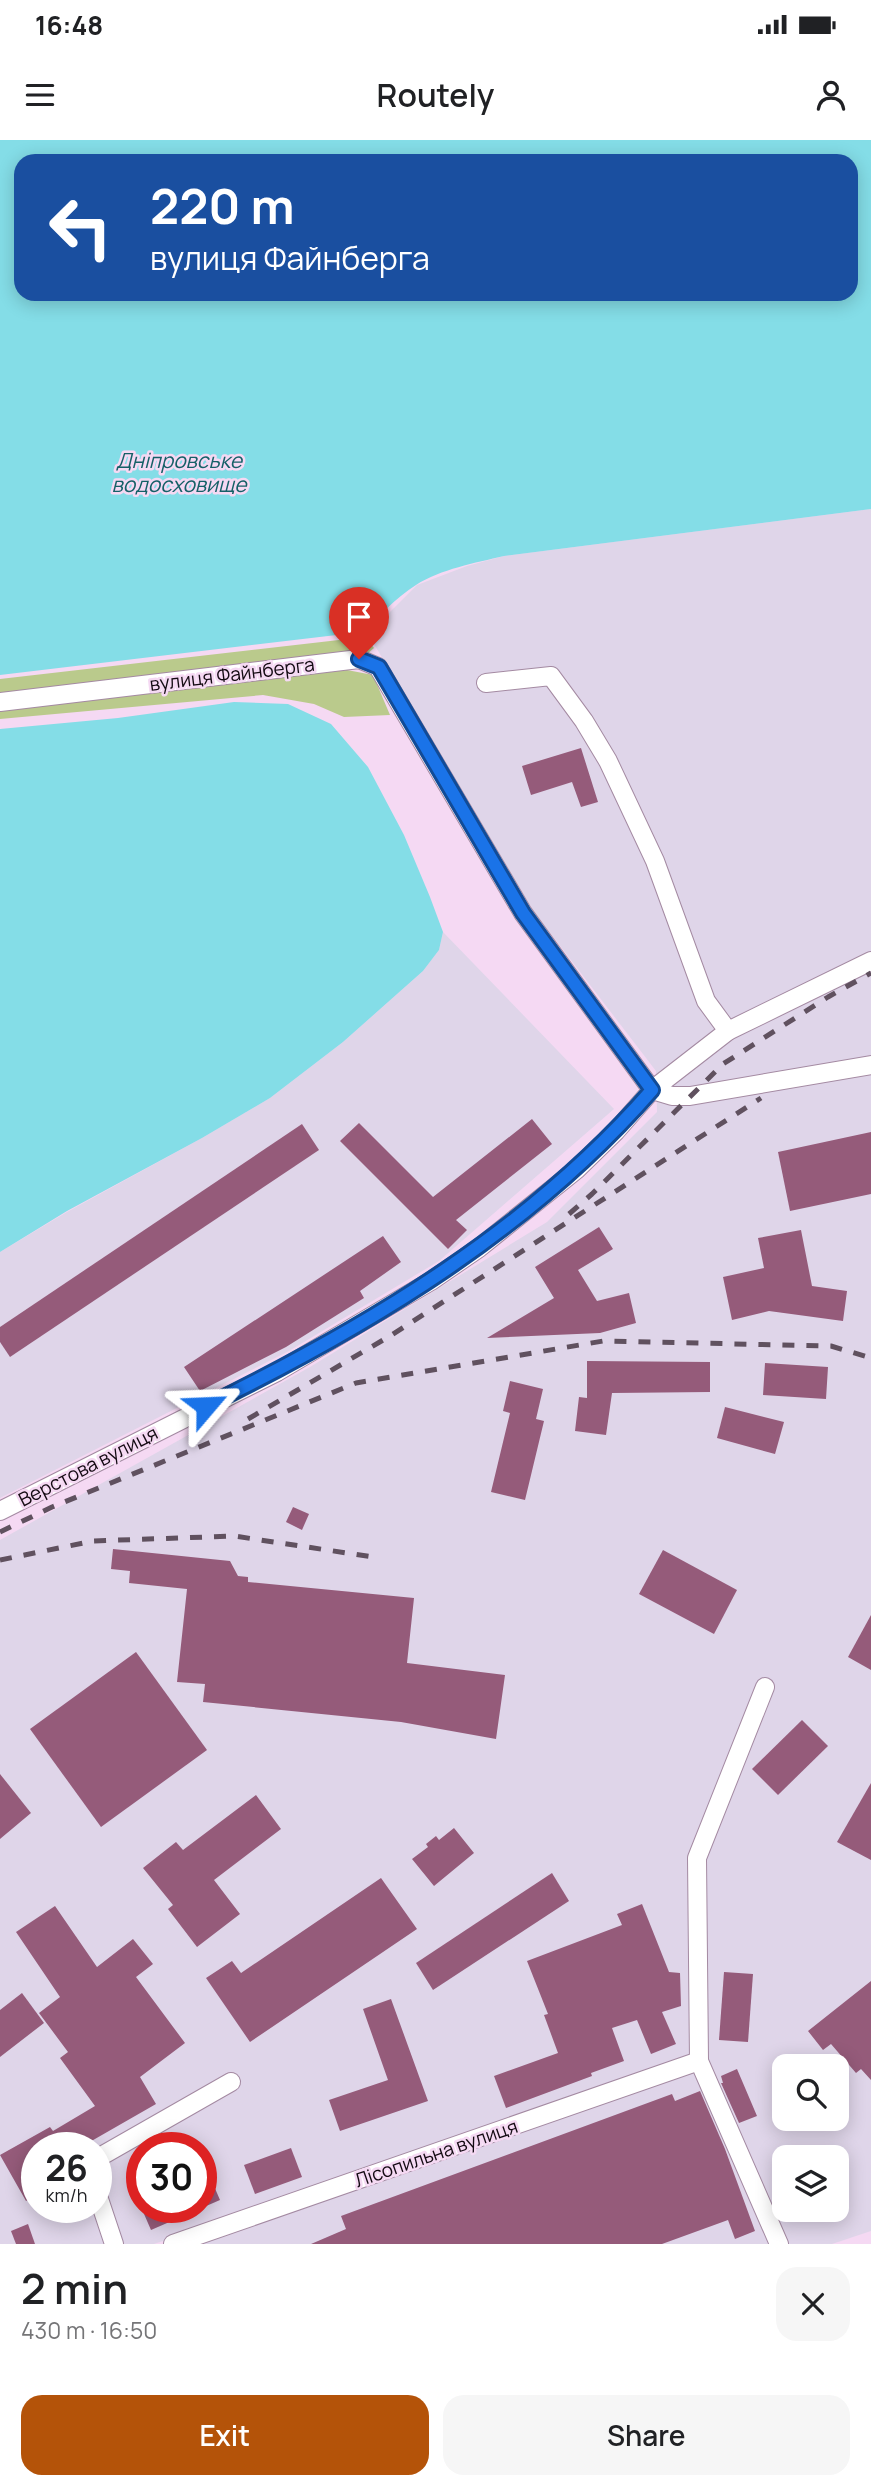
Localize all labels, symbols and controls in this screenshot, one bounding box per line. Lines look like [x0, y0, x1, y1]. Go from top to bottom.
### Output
text: 16:48 [35, 7, 103, 43]
text: Routely [377, 73, 494, 117]
icon: menu [21, 76, 59, 114]
icon: person [812, 76, 850, 114]
text: 220 m [150, 172, 294, 239]
icon: left [35, 182, 126, 273]
text: вулиця Файнберга [150, 236, 430, 280]
water label: Дніпровське водосховище [112, 446, 248, 498]
pin [329, 587, 389, 659]
icon: arrive [340, 598, 378, 636]
street label: вулиця Файнберга [148, 651, 316, 697]
position arrow [169, 1369, 243, 1443]
street label: Верстова вулиця [14, 1420, 162, 1512]
map controls [772, 2054, 849, 2222]
button: search [772, 2054, 849, 2131]
street label: Лісопильна вулиця [351, 2113, 521, 2193]
speed limit sign: 30 [126, 2132, 217, 2223]
text: 26 [45, 2144, 88, 2192]
button: layers [772, 2145, 849, 2222]
text: km/h [46, 2183, 87, 2207]
text: 2 min [21, 2259, 128, 2317]
button: close [776, 2267, 850, 2341]
text: 430 m · 16:50 [21, 2314, 157, 2346]
button: Exit [21, 2395, 429, 2475]
button: Share [443, 2395, 850, 2475]

